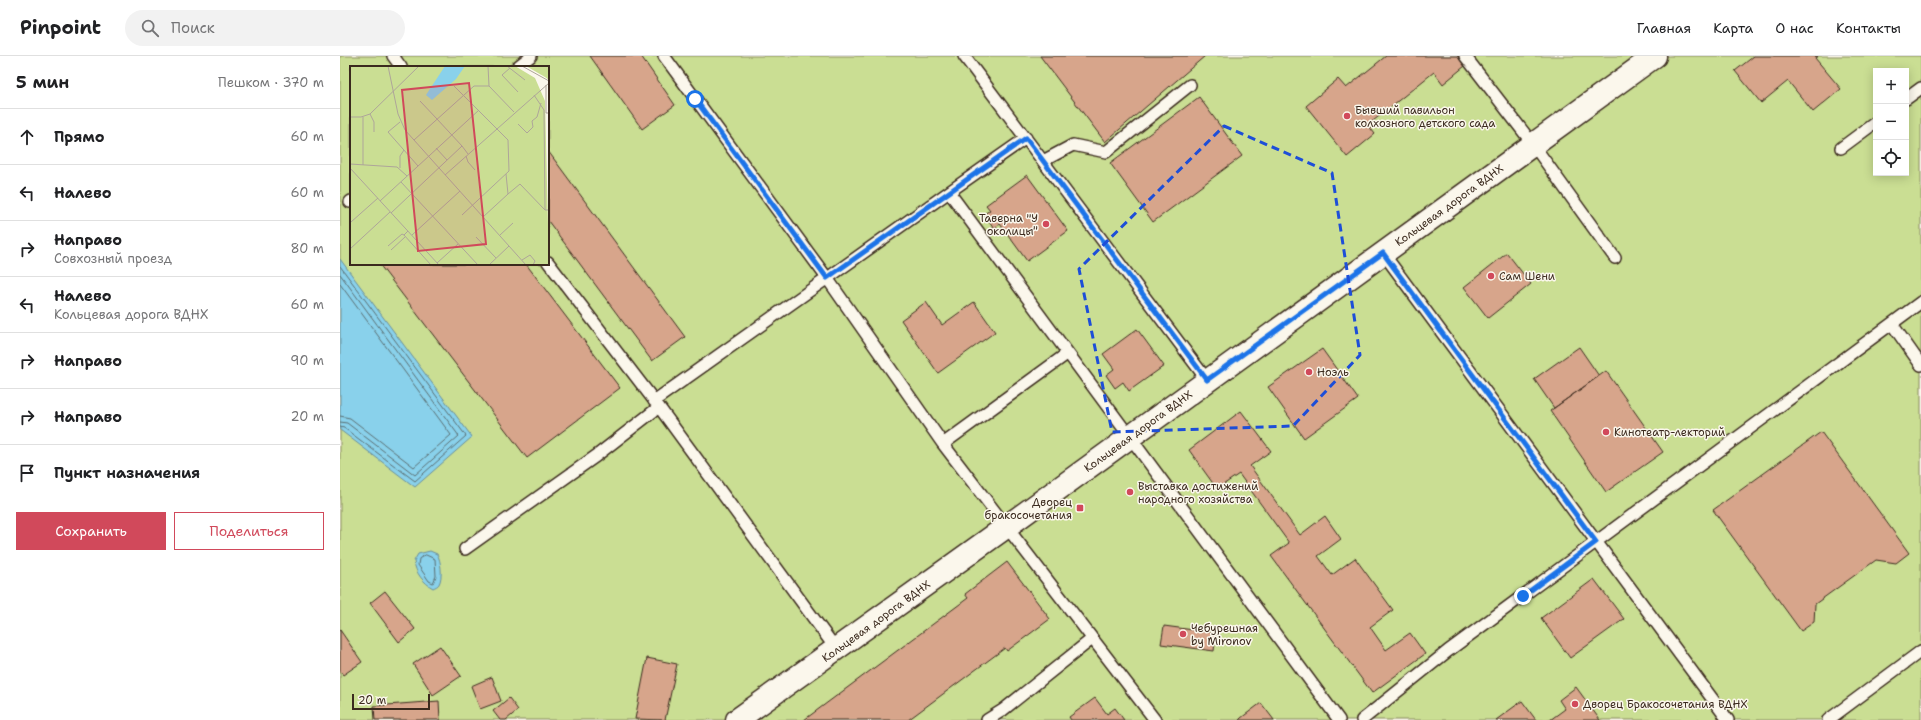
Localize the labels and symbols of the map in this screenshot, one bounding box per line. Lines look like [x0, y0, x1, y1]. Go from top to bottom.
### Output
inset map [350, 66, 549, 265]
route start [686, 90, 704, 108]
place label: Бывший павильон колхозного детского сада [1355, 103, 1495, 131]
marker: Бывший павильон колхозного детского сада [1342, 111, 1352, 121]
street label: Кольцевая дорога ВДНХ [1392, 161, 1507, 250]
place label: Таверна "У околицы" [979, 211, 1038, 239]
marker: Таверна "У околицы" [1041, 219, 1051, 229]
place label: Сам Шени [1499, 269, 1555, 284]
marker: Сам Шени [1486, 271, 1496, 281]
place label: Ноэль [1317, 365, 1349, 380]
marker: Ноэль [1304, 367, 1314, 377]
street label: Кольцевая дорога ВДНХ [1081, 387, 1196, 476]
place label: Кинотеатр-лекторий [1614, 425, 1725, 440]
marker: Кинотеатр-лекторий [1601, 427, 1611, 437]
place label: Выставка достижений народного хозяйства [1138, 479, 1258, 507]
marker: Выставка достижений народного хозяйства [1125, 487, 1135, 497]
place label: Дворец бракосочетания [985, 495, 1072, 523]
marker: Дворец бракосочетания [1075, 503, 1085, 513]
street label: Кольцевая дорога ВДНХ [819, 577, 934, 666]
route end [1514, 587, 1532, 605]
place label: Чебурешная by Mironov [1191, 621, 1258, 649]
marker: Чебурешная by Mironov [1178, 629, 1188, 639]
scale bar [352, 692, 430, 711]
place label: Дворец Бракосочетания ВДНХ [1583, 697, 1748, 712]
marker: Дворец Бракосочетания ВДНХ [1570, 699, 1580, 709]

